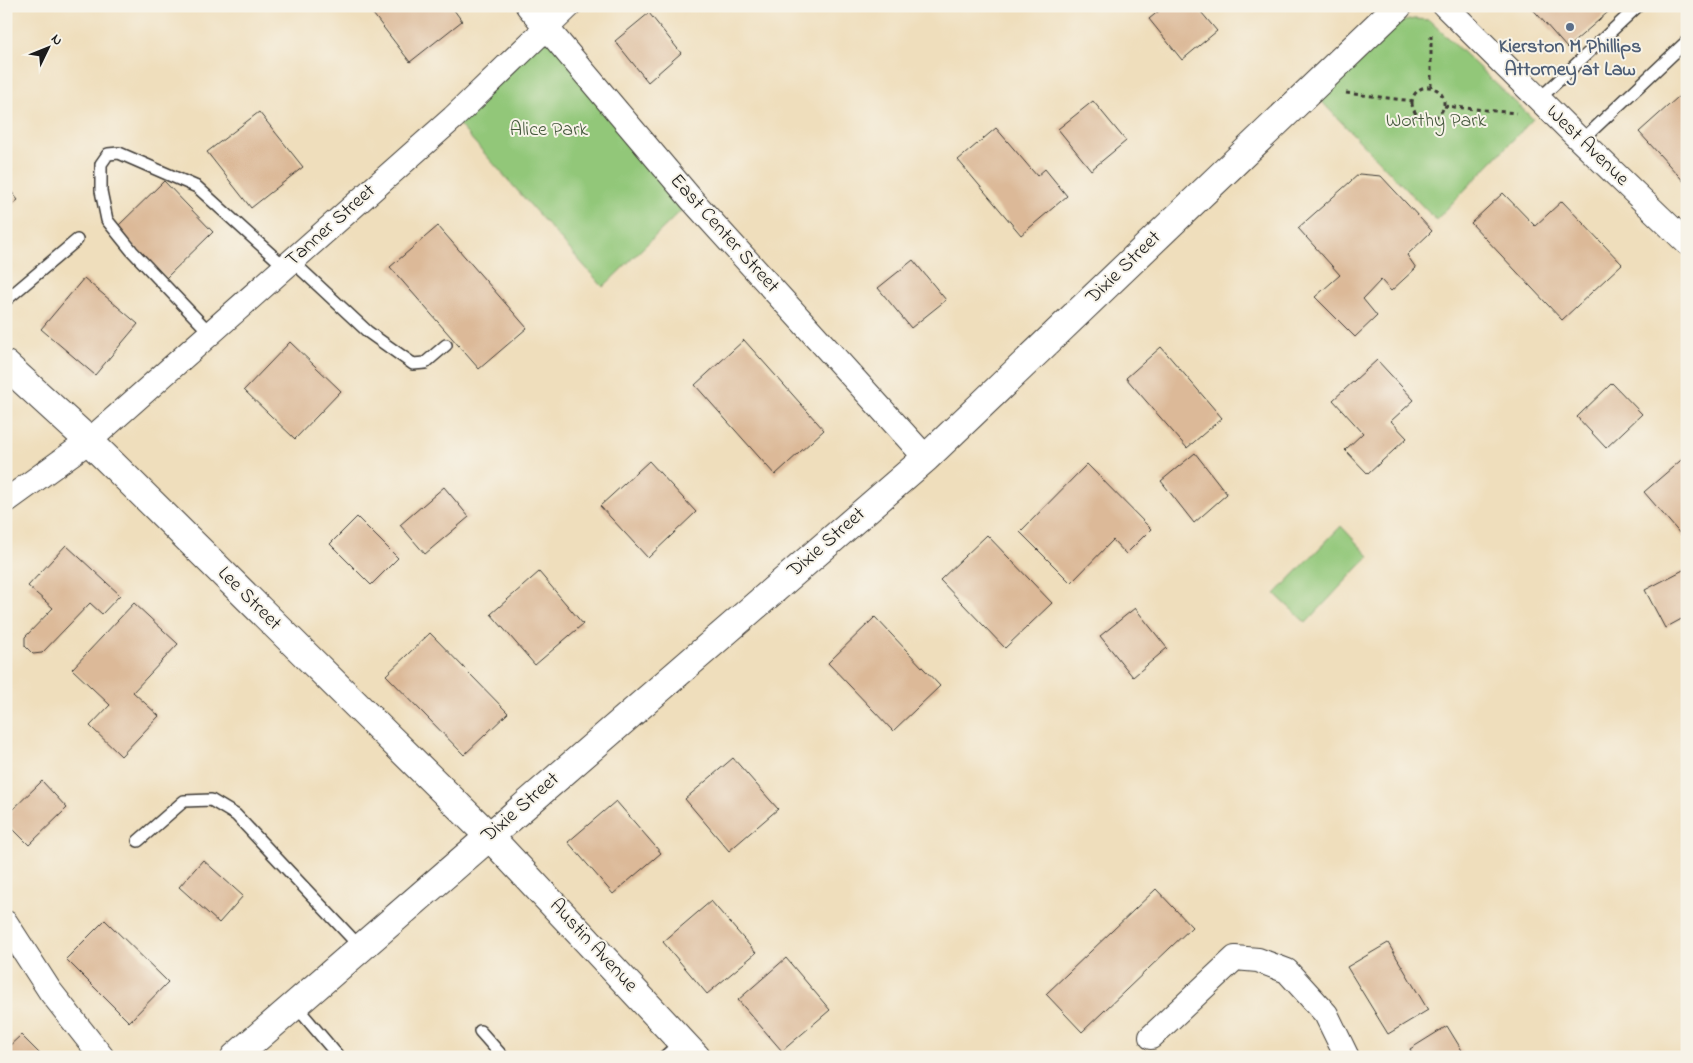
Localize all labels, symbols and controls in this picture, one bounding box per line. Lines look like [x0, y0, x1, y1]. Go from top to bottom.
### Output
marker: Kierston M Phillips Attorney at Law [1564, 21, 1576, 33]
north arrow [22, 22, 72, 72]
text: N [46, 30, 67, 51]
place label: Kierston M Phillips Attorney at Law [1499, 33, 1641, 86]
street label: West Avenue [1539, 99, 1635, 193]
park label: Worthy Park [1386, 107, 1487, 136]
park label: Alice Park [510, 116, 588, 145]
street label: East Center Street [662, 168, 786, 300]
street label: Tanner Street [279, 177, 383, 274]
street label: Dixie Street [1079, 224, 1169, 312]
street label: Dixie Street [781, 501, 873, 586]
street label: Lee Street [210, 560, 288, 638]
street label: Dixie Street [475, 766, 567, 851]
street label: Austin Avenue [542, 893, 644, 999]

